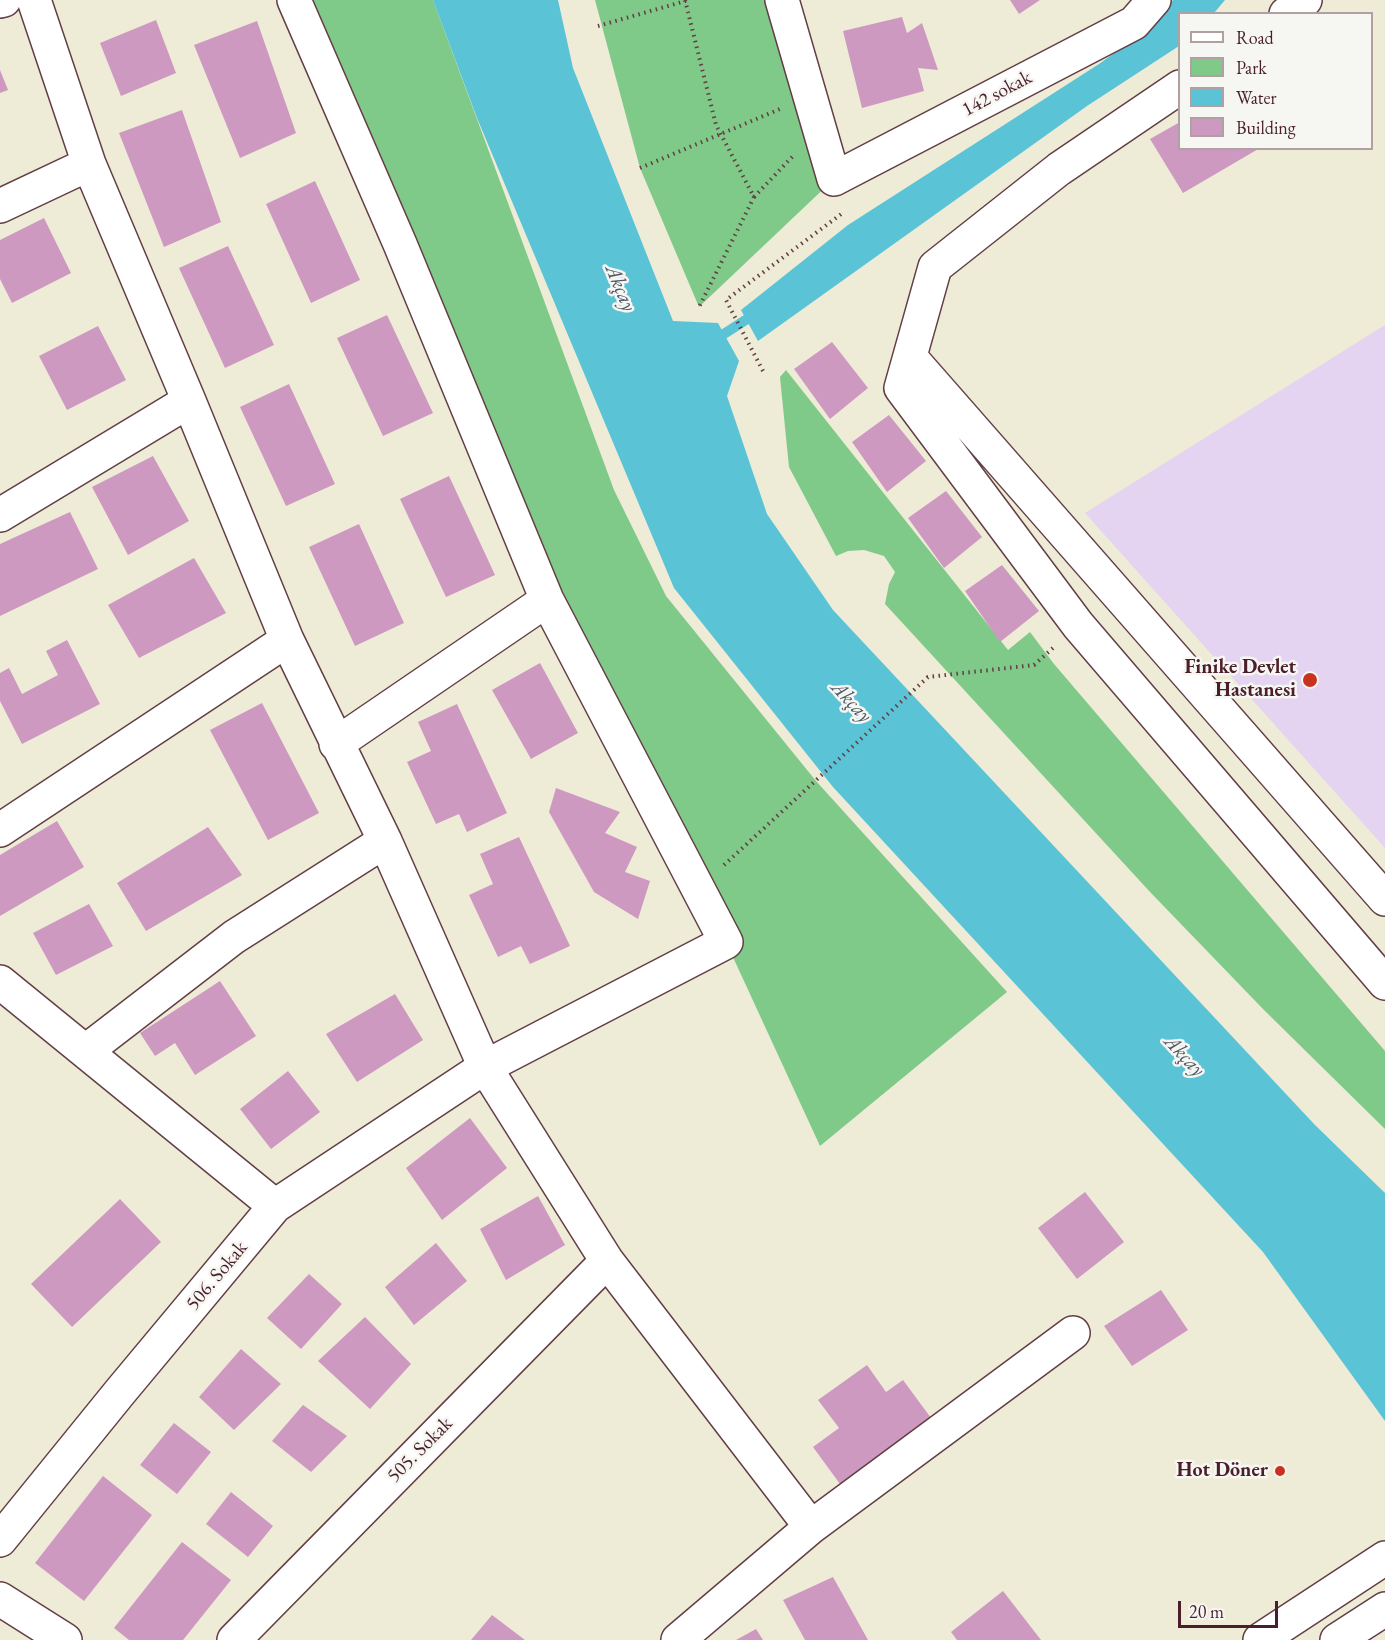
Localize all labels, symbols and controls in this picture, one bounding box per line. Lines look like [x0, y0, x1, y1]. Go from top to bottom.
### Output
legend [1178, 12, 1373, 150]
text: Road [1236, 26, 1274, 49]
text: Park [1236, 56, 1267, 79]
street label: 142 sokak [958, 66, 1036, 122]
text: Water [1236, 86, 1277, 109]
text: Building [1236, 116, 1296, 139]
water label: Akçay [599, 261, 641, 315]
place label: Finike Devlet Hastanesi [1184, 656, 1296, 703]
marker: Finike Devlet Hastanesi [1301, 671, 1319, 689]
water label: Akçay [825, 676, 877, 728]
water label: Akçay [1158, 1030, 1210, 1082]
street label: 506. Sokak [181, 1236, 253, 1316]
street label: 505. Sokak [382, 1412, 458, 1488]
place label: Hot Döner [1177, 1459, 1268, 1483]
marker: Hot Döner [1273, 1464, 1287, 1478]
scale bar [1181, 1589, 1282, 1627]
text: 20 m [1189, 1600, 1224, 1623]

